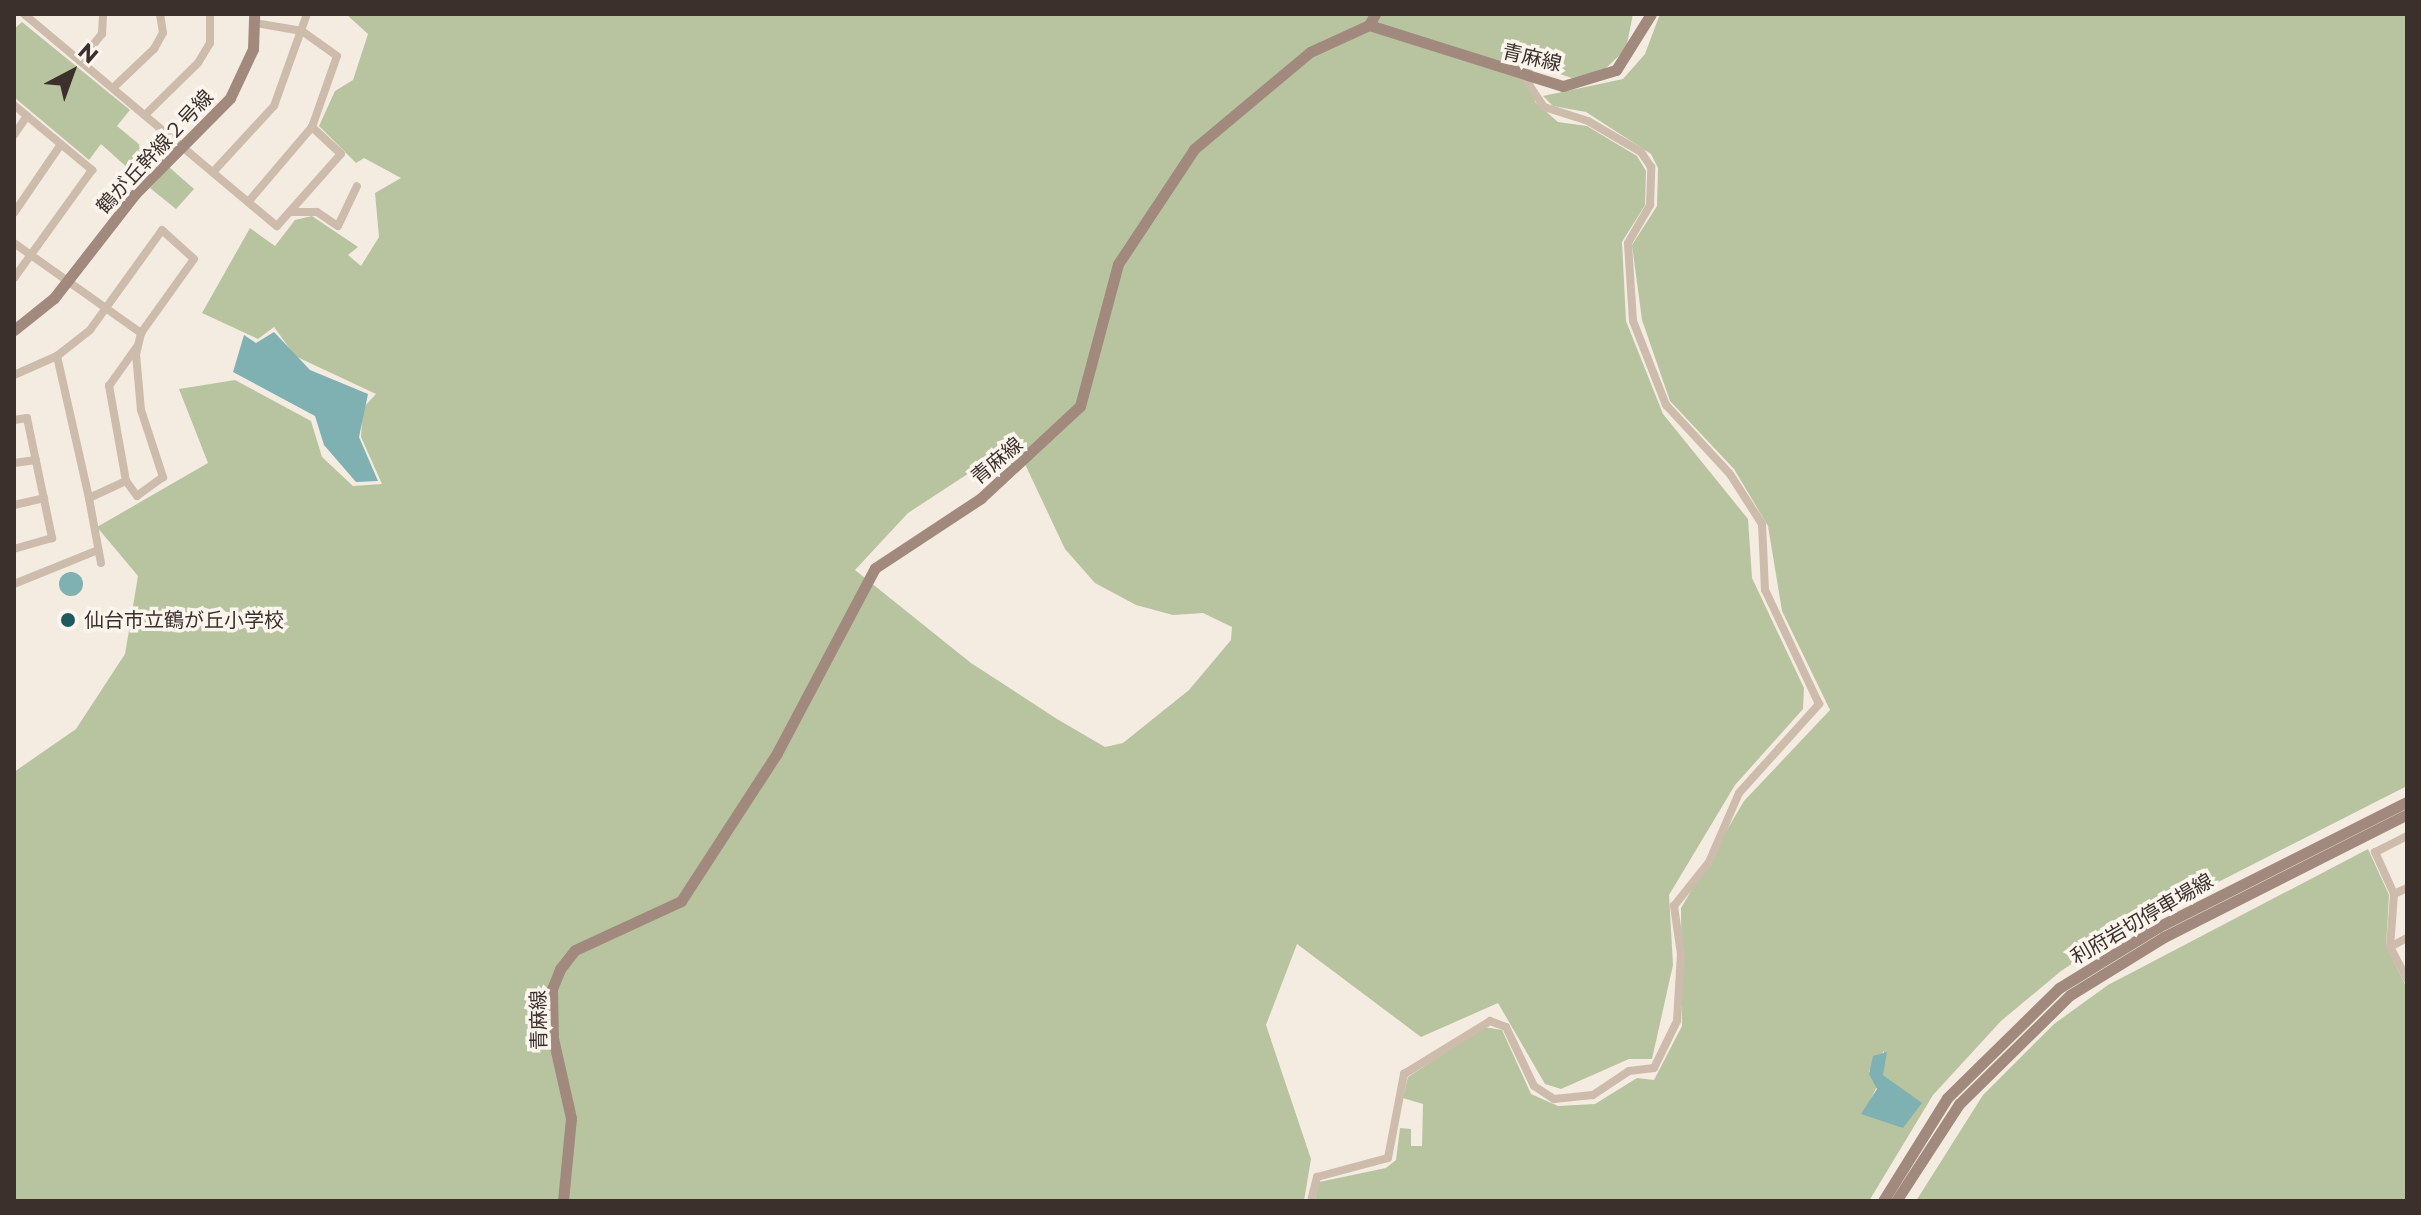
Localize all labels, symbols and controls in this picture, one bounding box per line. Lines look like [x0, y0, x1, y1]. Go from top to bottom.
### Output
north arrow [32, 32, 112, 112]
text: N [73, 37, 104, 70]
street label: 青麻線 [1500, 40, 1564, 76]
street label: 鶴が丘幹線２号線 [92, 85, 218, 219]
street label: 青麻線 [966, 433, 1028, 489]
place label: 仙台市立鶴が丘小学校 [84, 608, 284, 632]
marker: 仙台市立鶴が丘小学校 [59, 611, 77, 629]
street label: 利府岩切停車場線 [2067, 869, 2217, 969]
street label: 青麻線 [526, 990, 552, 1050]

